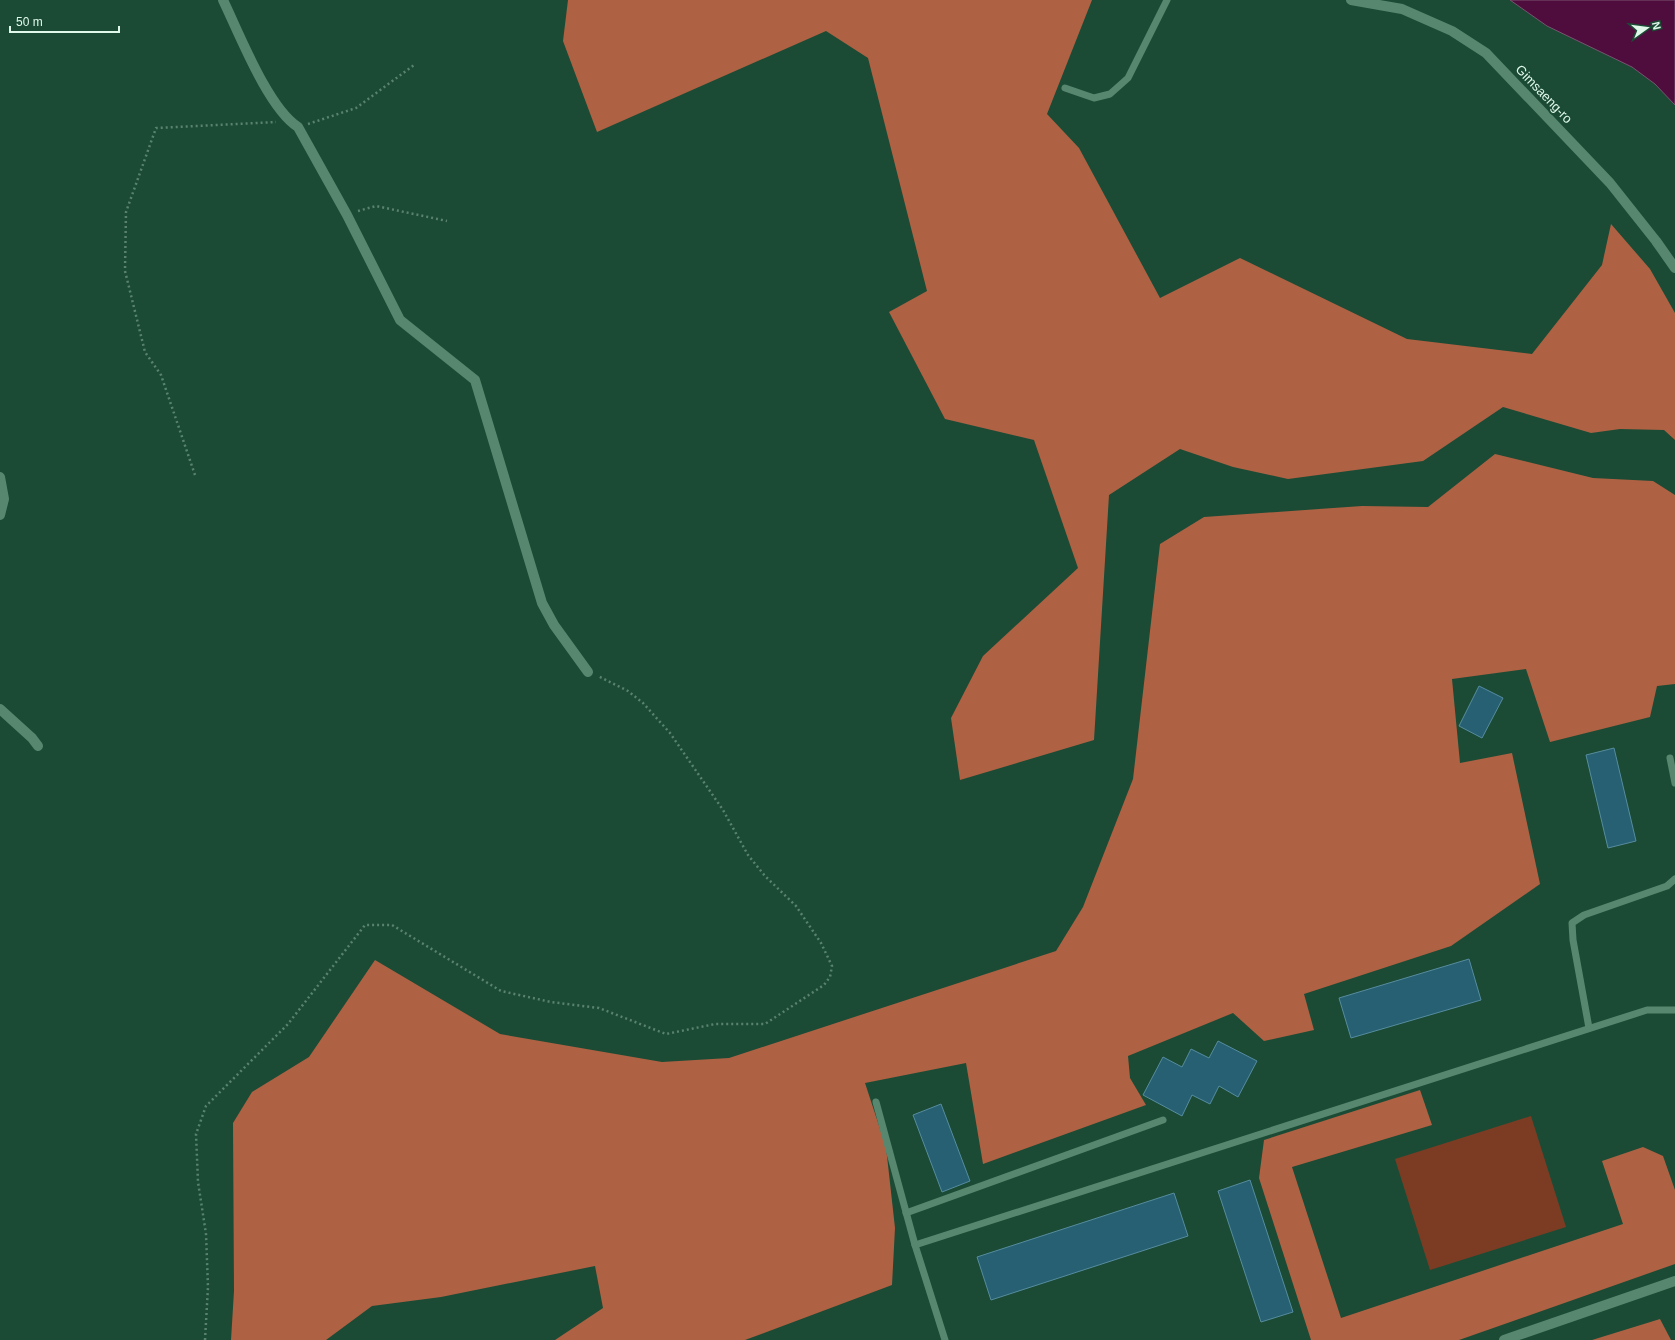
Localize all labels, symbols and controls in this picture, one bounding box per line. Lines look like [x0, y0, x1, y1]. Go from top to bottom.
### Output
scale bar [10, 8, 119, 34]
north arrow [1627, 8, 1667, 48]
text: 50 m [16, 15, 43, 29]
text: N [1650, 20, 1663, 31]
street label: Gimsaeng-ro [1513, 62, 1575, 126]

